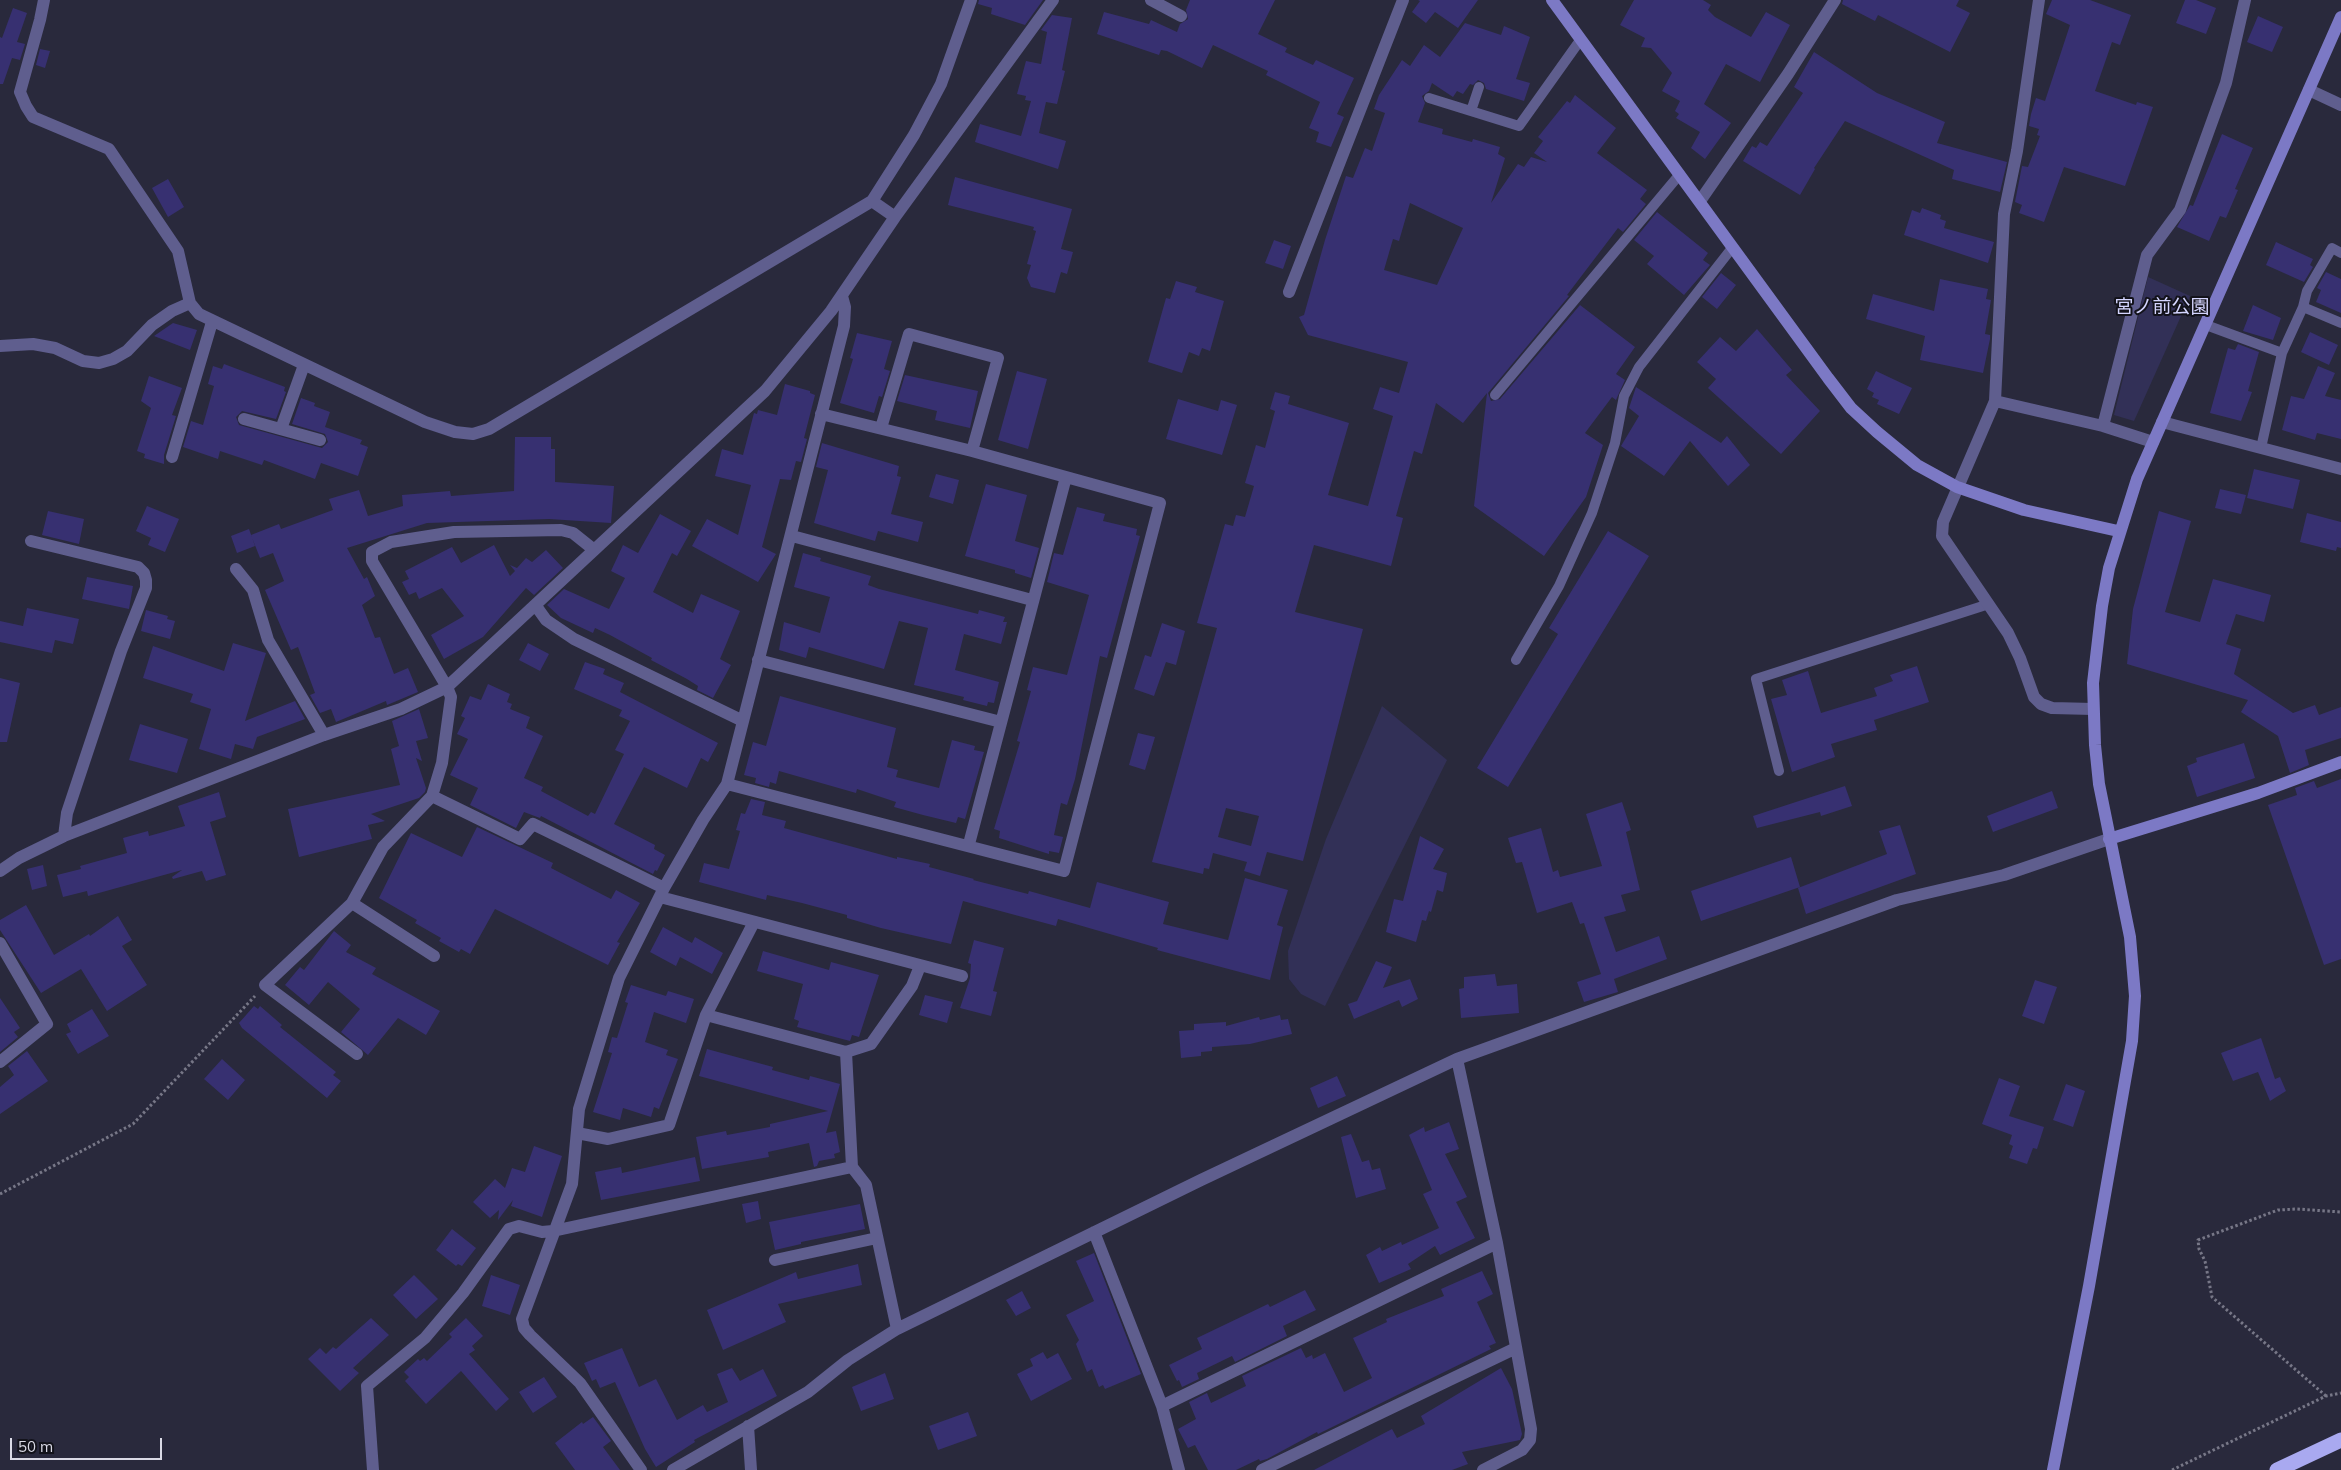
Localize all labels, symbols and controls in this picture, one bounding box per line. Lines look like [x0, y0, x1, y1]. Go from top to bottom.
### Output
park label: 宮ノ前公園 [2115, 296, 2209, 318]
scale bar [12, 1428, 165, 1460]
text: 50 m [18, 1437, 53, 1456]

